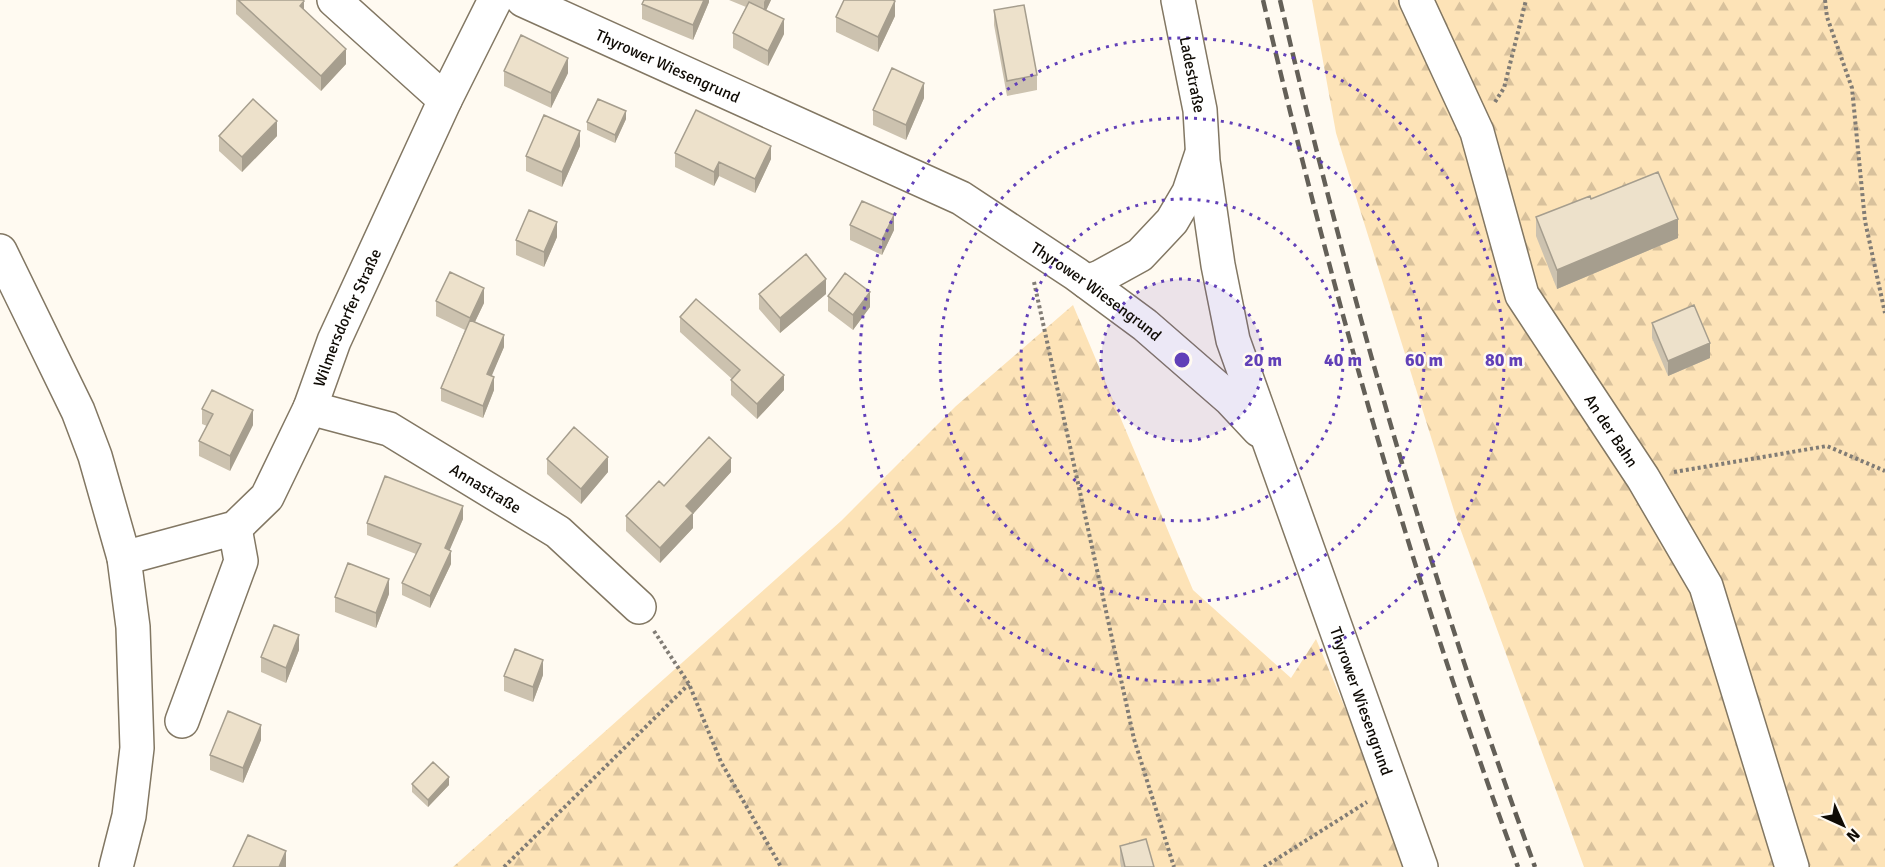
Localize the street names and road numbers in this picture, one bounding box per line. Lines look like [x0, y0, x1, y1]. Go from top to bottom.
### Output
street label: Thyrower Wiesengrund [592, 25, 743, 108]
street label: Ladestraße [1175, 35, 1209, 115]
street label: Thyrower Wiesengrund [1027, 238, 1165, 346]
street label: Wilmersdorfer Straße [309, 246, 386, 390]
street label: An der Bahn [1579, 391, 1642, 471]
street label: Annastraße [446, 459, 525, 518]
street label: Thyrower Wiesengrund [1325, 624, 1396, 778]

